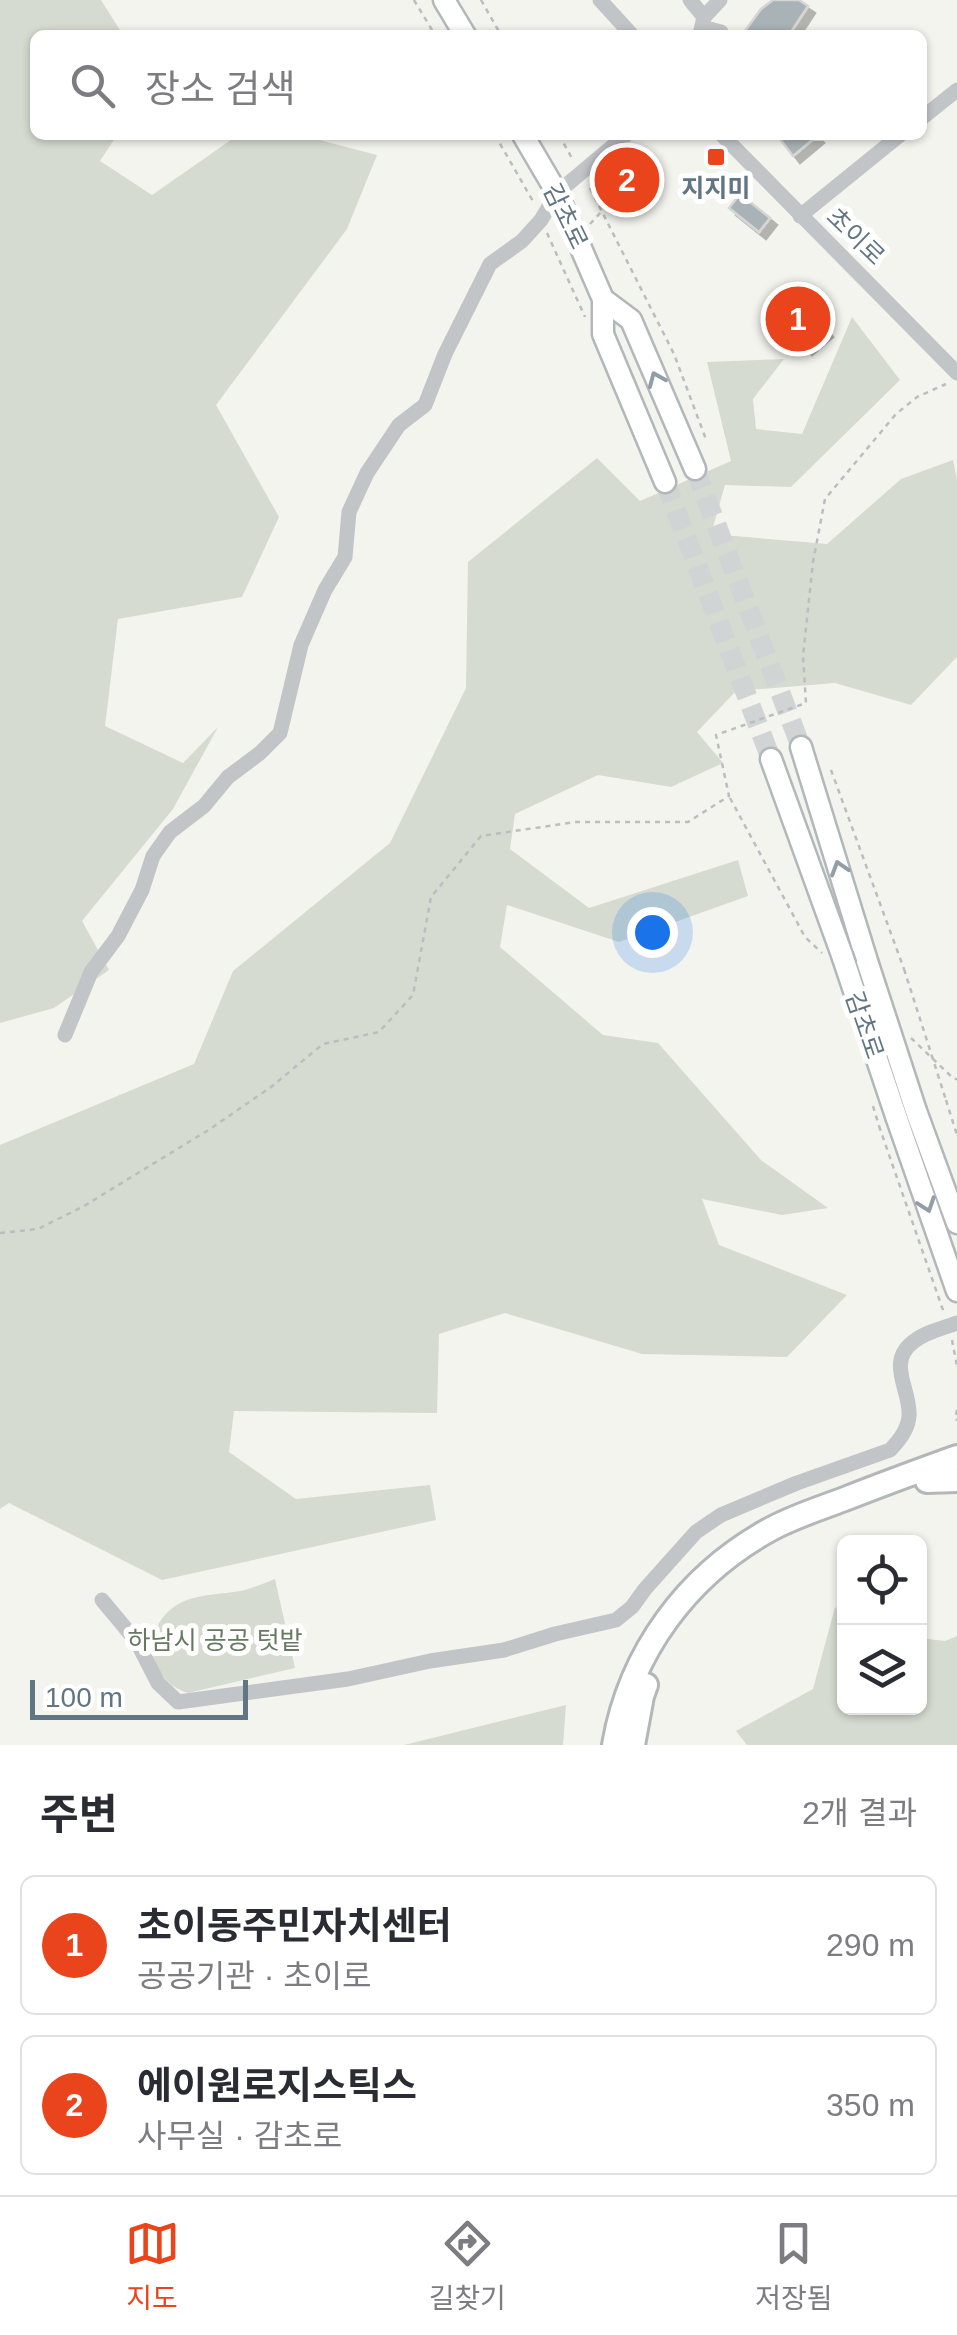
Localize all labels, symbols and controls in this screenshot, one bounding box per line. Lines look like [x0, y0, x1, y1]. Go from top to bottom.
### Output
search box [30, 30, 927, 140]
icon: search [65, 58, 120, 113]
text: 장소 검색 [145, 68, 295, 110]
pin: 2 [594, 142, 660, 218]
marker: 지지미 [705, 146, 727, 168]
place label: 지지미 [681, 174, 751, 202]
street label: 감초로 [538, 179, 594, 253]
street label: 초이로 [821, 202, 891, 270]
pin: 1 [766, 282, 830, 356]
one-way arrow [648, 371, 668, 389]
one-way arrow [830, 860, 850, 877]
your location [627, 907, 678, 958]
street label: 감초로 [841, 988, 889, 1062]
one-way arrow [915, 1195, 936, 1212]
map controls [837, 1535, 927, 1715]
button: locate [837, 1535, 927, 1625]
button: layers [837, 1625, 927, 1715]
park label: 하남시 공공 텃밭 [128, 1626, 302, 1654]
scale bar [30, 1675, 248, 1720]
text: 100 m [45, 1682, 123, 1713]
text: 주변 [40, 1791, 117, 1838]
text: 2개 결과 [802, 1795, 917, 1831]
text: 초이동주민자치센터 [137, 1905, 452, 1947]
text: 1 [66, 1927, 83, 1963]
text: 290 m [826, 1927, 915, 1963]
text: 공공기관 · 초이로 [137, 1958, 372, 1994]
text: 에이원로지스틱스 [137, 2065, 417, 2107]
text: 2 [66, 2087, 83, 2123]
text: 350 m [826, 2087, 915, 2123]
text: 사무실 · 감초로 [137, 2118, 342, 2154]
tab: 지도 [125, 2216, 180, 2316]
tab: 길찾기 [429, 2216, 506, 2316]
tab: 저장됨 [755, 2216, 832, 2316]

